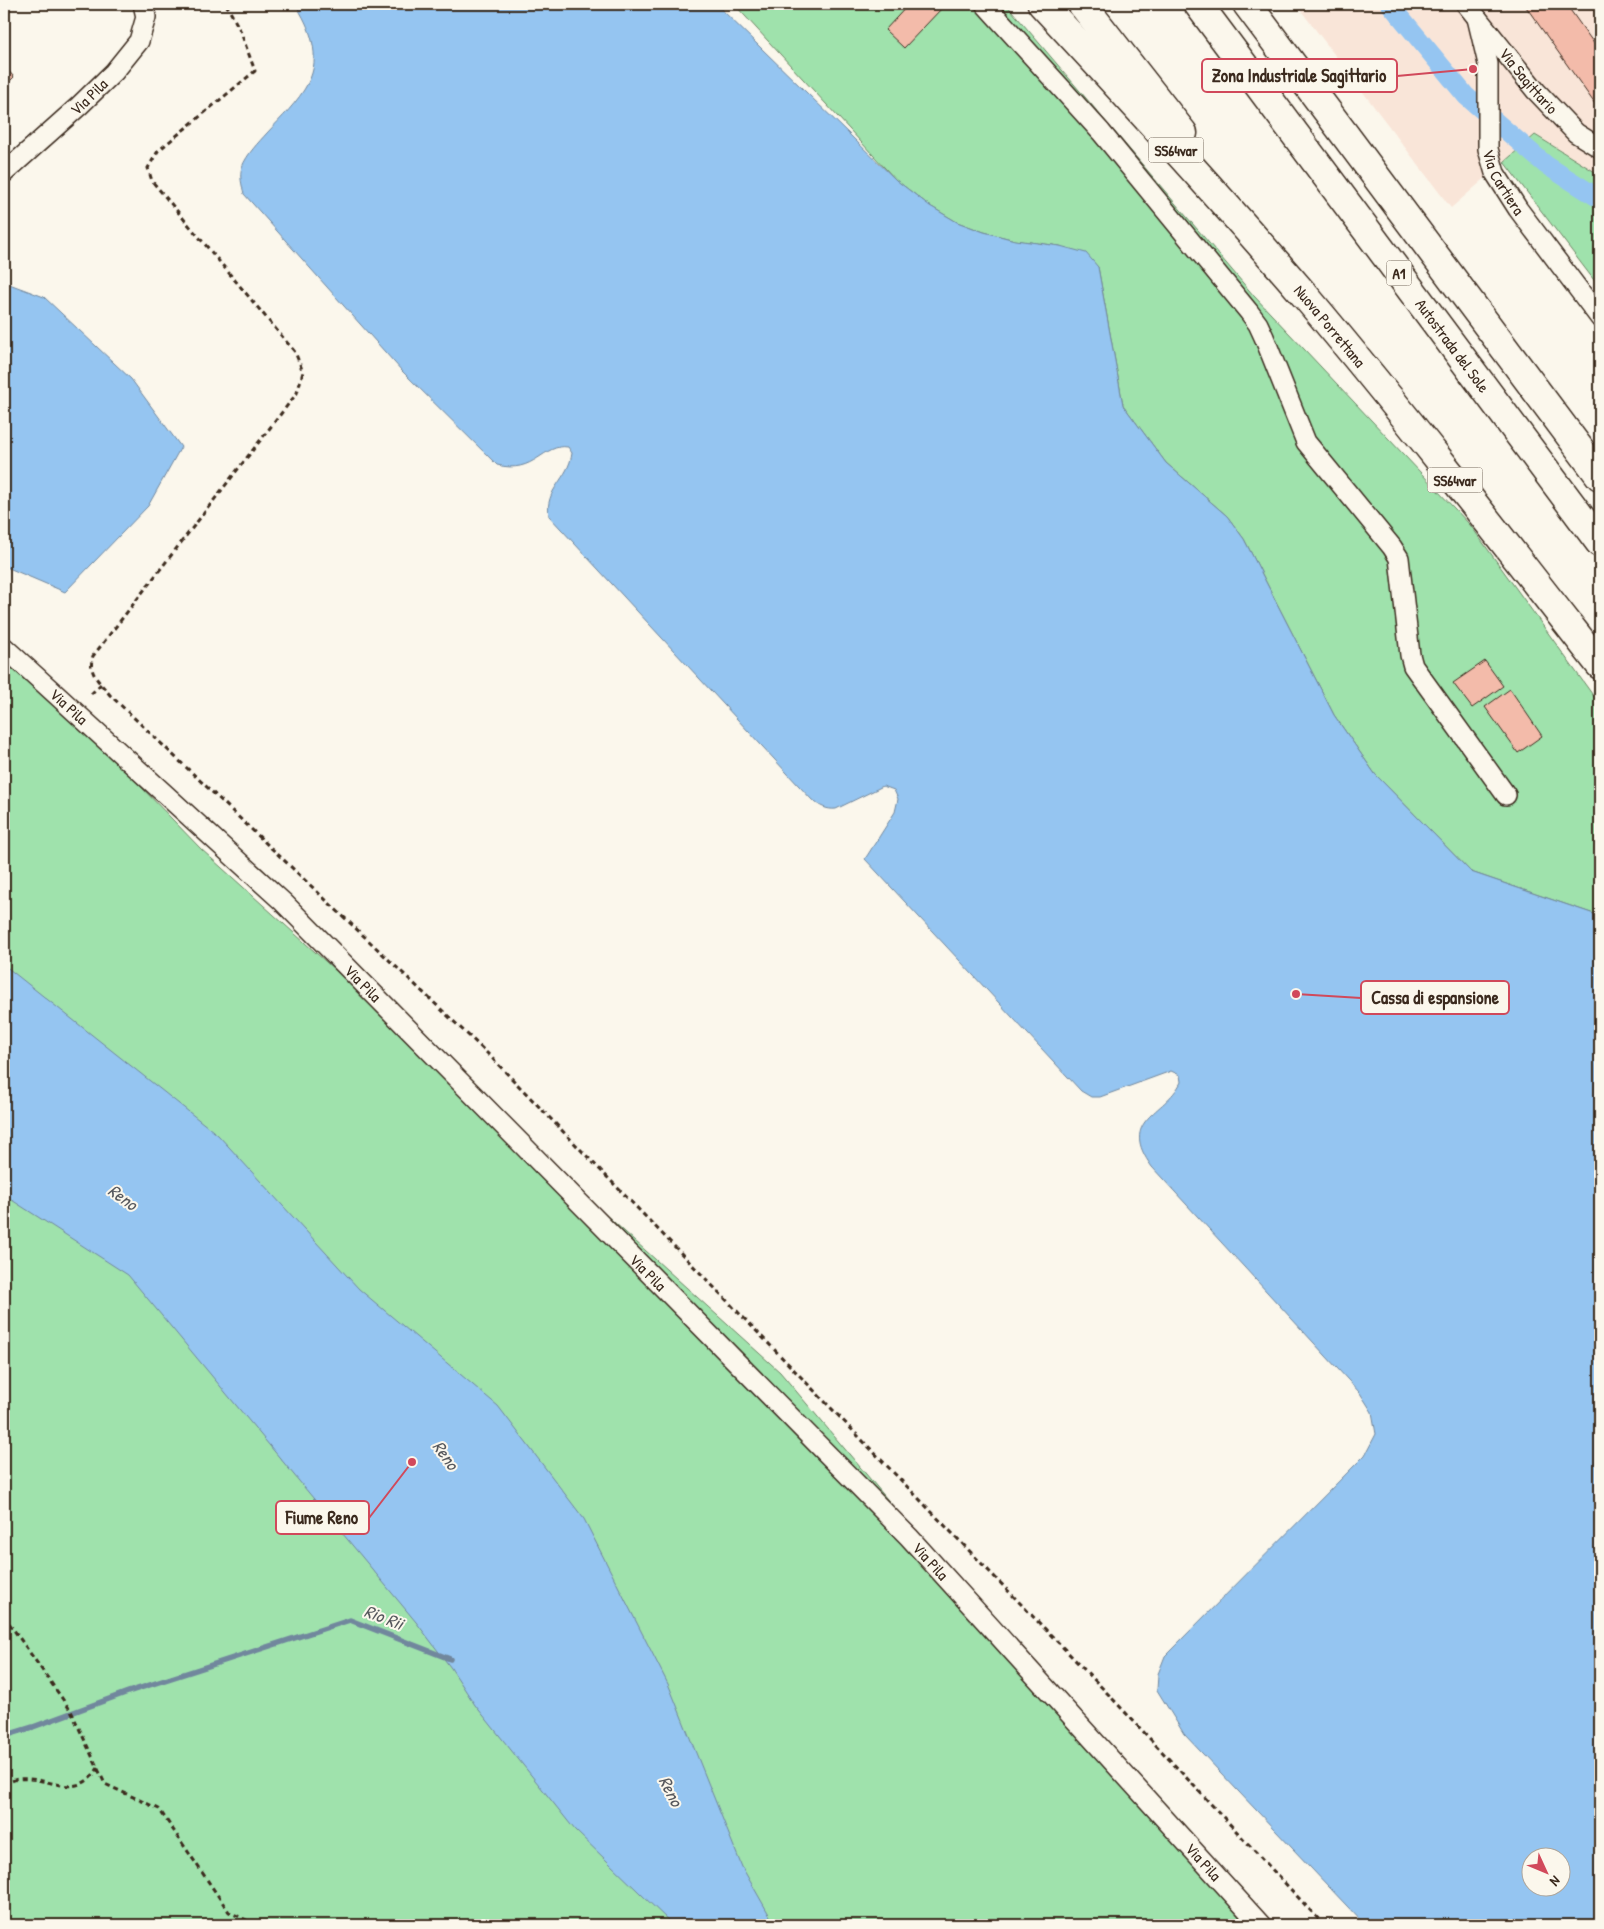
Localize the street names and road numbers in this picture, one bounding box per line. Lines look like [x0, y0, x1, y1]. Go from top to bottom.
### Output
street label: Via Sagittario [1494, 43, 1563, 119]
street label: Via Pila [65, 73, 112, 120]
road number: SS64var [1148, 138, 1204, 162]
street label: Via Cartiera [1478, 147, 1530, 219]
road number: A1 [1386, 260, 1412, 286]
street label: Nuova Porrettana [1289, 280, 1371, 372]
street label: Autostrada del Sole [1411, 294, 1495, 397]
road number: SS64var [1428, 468, 1482, 492]
street label: Via Pila [45, 683, 93, 729]
street label: Via Pila [340, 960, 386, 1007]
street label: Via Pila [625, 1249, 671, 1296]
street label: Via Pila [908, 1537, 954, 1585]
street label: Via Pila [1180, 1838, 1227, 1885]

